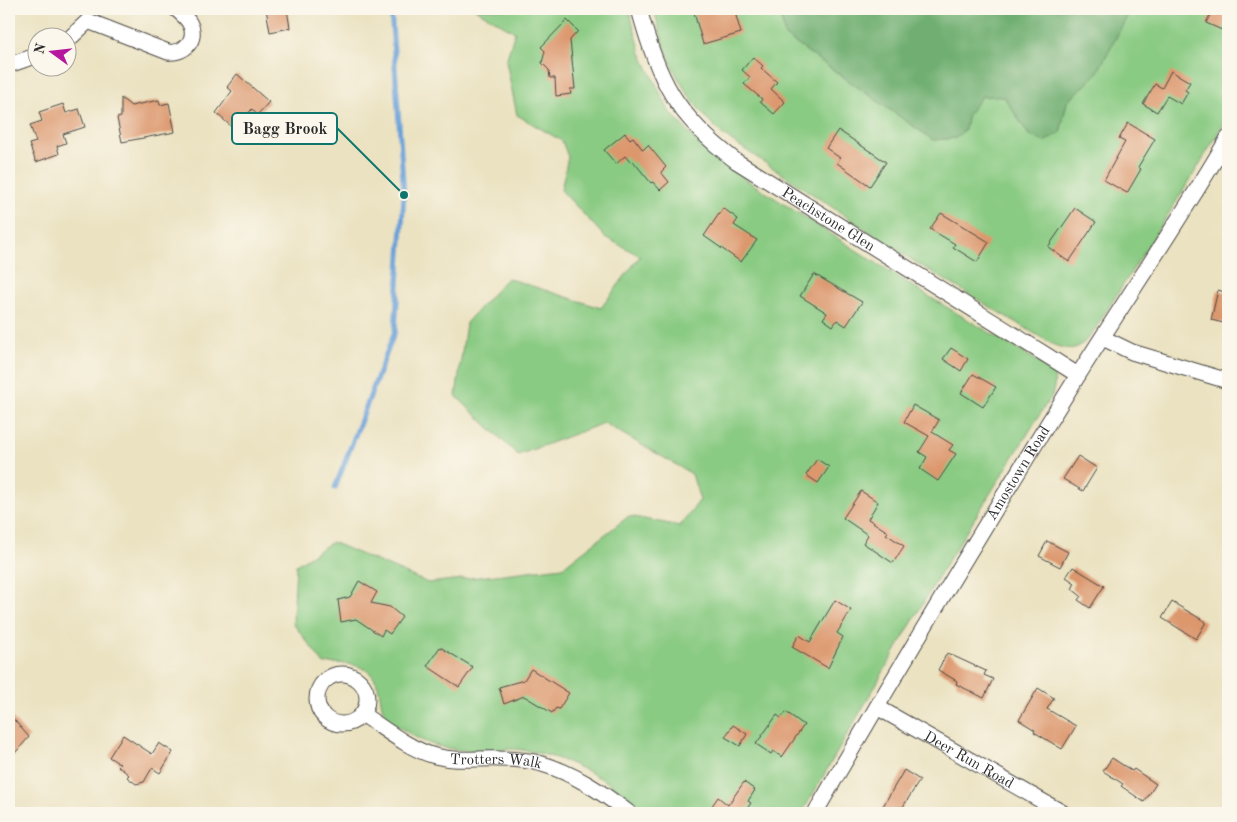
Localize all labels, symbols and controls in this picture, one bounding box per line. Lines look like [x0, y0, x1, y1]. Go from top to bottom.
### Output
north arrow [28, 28, 78, 78]
text: N [32, 42, 49, 56]
callout: Bagg Brook [232, 113, 337, 144]
text: Bagg Brook [242, 122, 328, 138]
street label: Peachstone Glen [779, 186, 877, 255]
street label: Amostown Road [985, 424, 1054, 523]
street label: Deer Run Road [921, 729, 1016, 792]
street label: Trotters Walk [449, 753, 544, 773]

